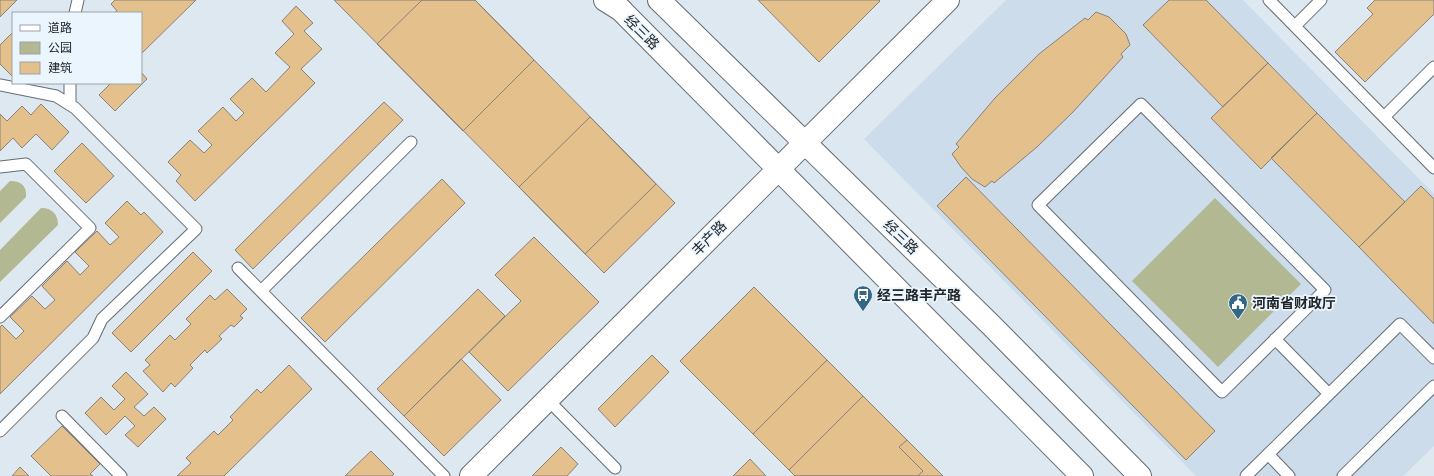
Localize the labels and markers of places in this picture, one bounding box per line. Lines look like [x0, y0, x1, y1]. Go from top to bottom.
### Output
bus stop icon: 经三路丰产路 [852, 284, 874, 312]
place label: 经三路丰产路 [877, 286, 961, 304]
public building icon: 河南省财政厅 [1227, 292, 1249, 320]
place label: 河南省财政厅 [1252, 294, 1336, 312]

